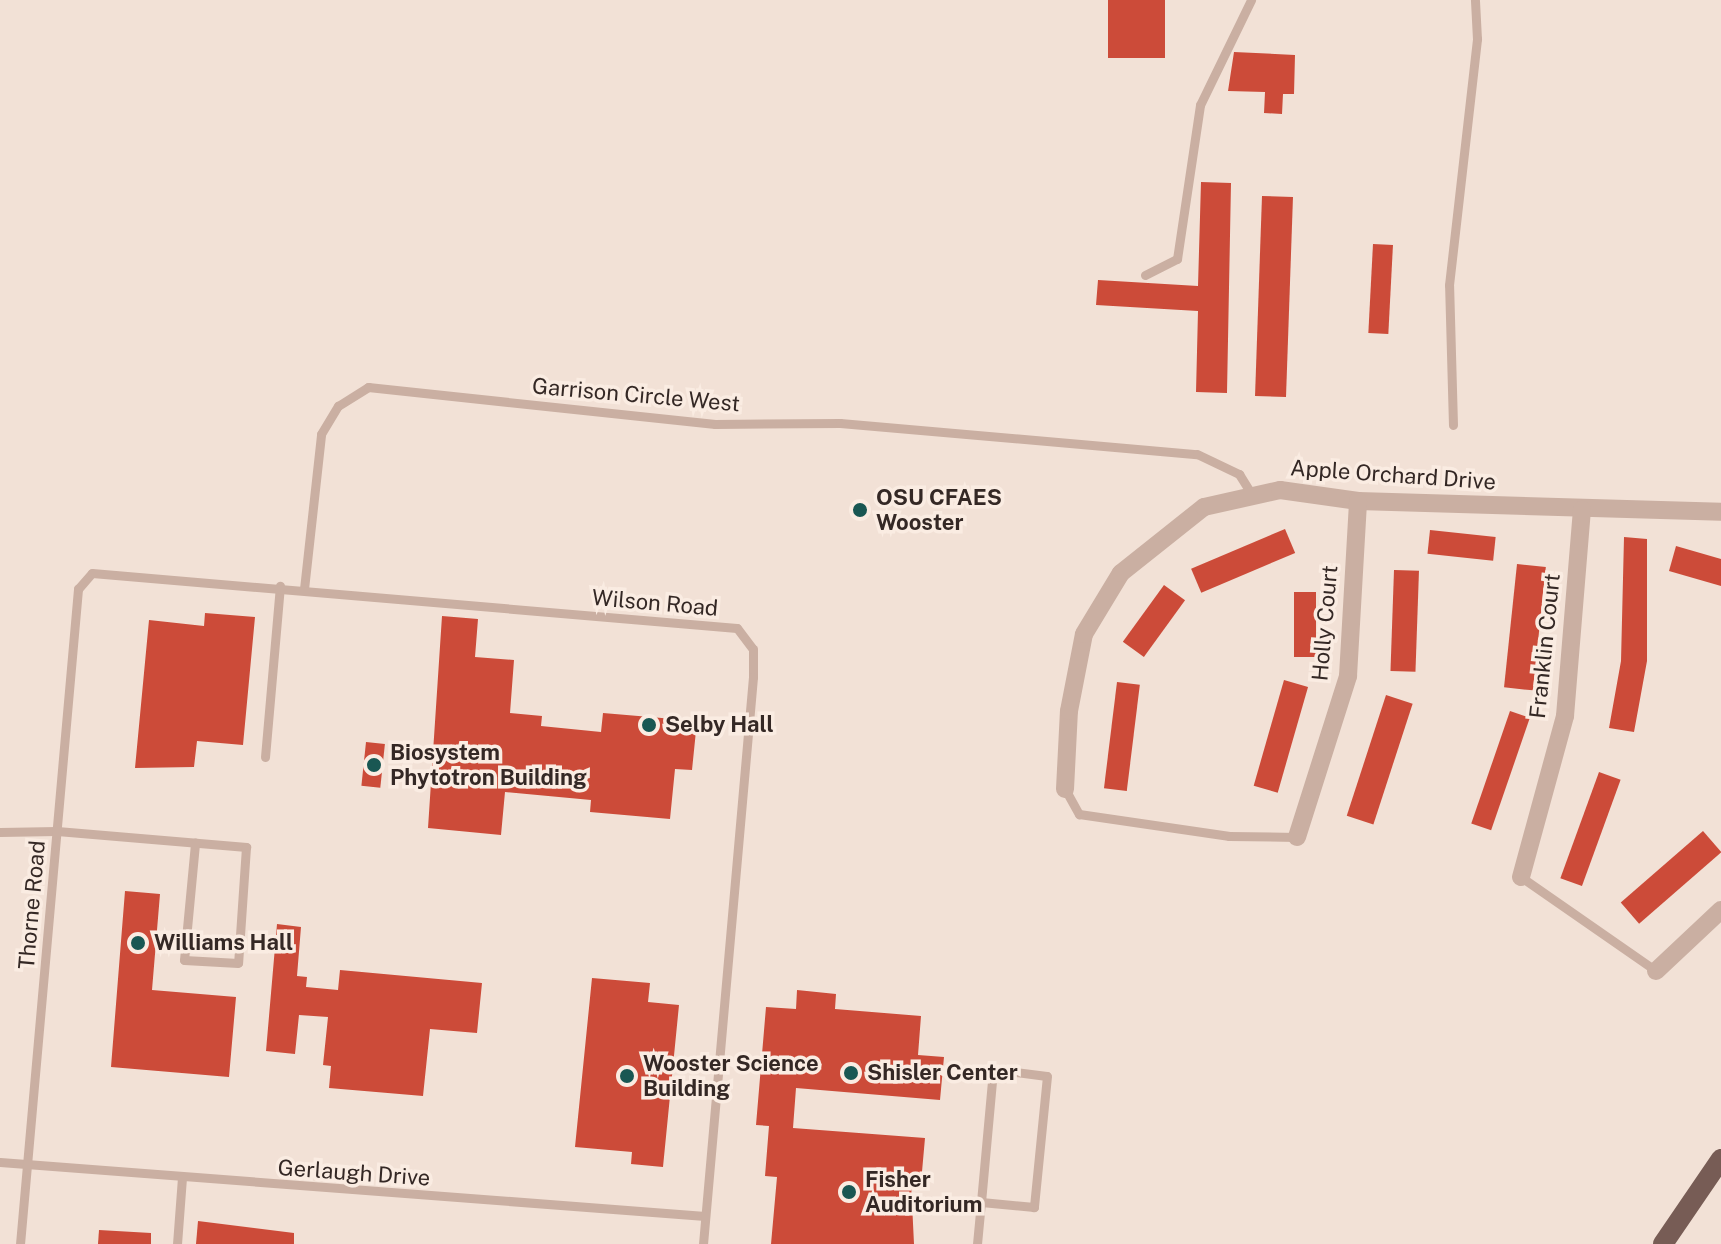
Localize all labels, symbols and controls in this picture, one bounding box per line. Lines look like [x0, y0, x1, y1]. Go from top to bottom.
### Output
street label: Garrison Circle West [531, 373, 741, 417]
street label: Apple Orchard Drive [1289, 455, 1497, 495]
place label: OSU CFAES Wooster [876, 484, 1002, 536]
marker: OSU CFAES Wooster [851, 501, 869, 519]
street label: Holly Court [1307, 564, 1343, 682]
street label: Franklin Court [1524, 572, 1566, 720]
street label: Wilson Road [591, 584, 719, 622]
place label: Selby Hall [665, 712, 774, 738]
marker: Selby Hall [640, 716, 658, 734]
place label: Biosystem Phytotron Building [390, 739, 587, 790]
marker: Biosystem Phytotron Building [365, 756, 383, 774]
street label: Thorne Road [13, 839, 51, 971]
place label: Williams Hall [154, 930, 293, 956]
marker: Williams Hall [129, 934, 147, 952]
place label: Wooster Science Building [643, 1050, 819, 1102]
place label: Shisler Center [867, 1060, 1018, 1086]
marker: Shisler Center [842, 1064, 860, 1082]
marker: Wooster Science Building [618, 1067, 636, 1085]
street label: Gerlaugh Drive [277, 1154, 431, 1192]
place label: Fisher Auditorium [865, 1166, 982, 1218]
marker: Fisher Auditorium [840, 1183, 858, 1201]

